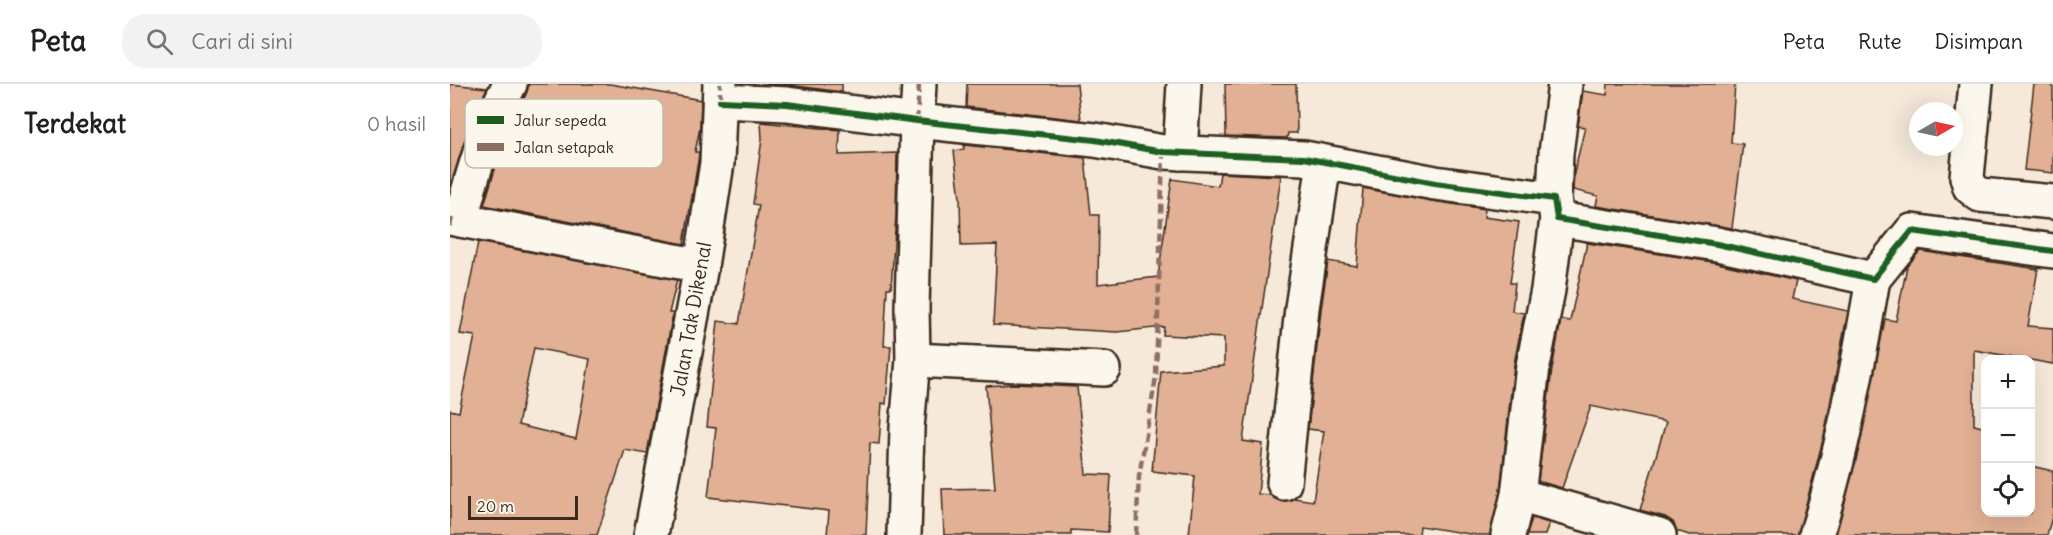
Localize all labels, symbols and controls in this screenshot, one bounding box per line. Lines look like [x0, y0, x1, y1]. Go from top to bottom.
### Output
search box [122, 14, 542, 68]
text: Peta [30, 23, 86, 59]
icon: search [143, 25, 176, 58]
text: Cari di sini [191, 27, 293, 55]
text: Peta [1783, 28, 1825, 55]
text: Rute [1858, 28, 1902, 55]
text: Disimpan [1935, 28, 2023, 55]
legend [465, 99, 663, 168]
north arrow [1909, 102, 1963, 156]
text: Terdekat [24, 107, 126, 140]
text: Jalur sepeda [514, 110, 607, 130]
text: 0 hasil [367, 111, 426, 136]
text: Jalan setapak [514, 137, 614, 157]
street label: Jalan Tak Dikenal [665, 240, 716, 398]
map controls [1981, 355, 2035, 517]
button: + [1981, 355, 2035, 409]
button: − [1981, 409, 2035, 463]
button: locate [1981, 463, 2035, 517]
scale bar [468, 493, 578, 520]
text: 20 m [477, 496, 514, 516]

